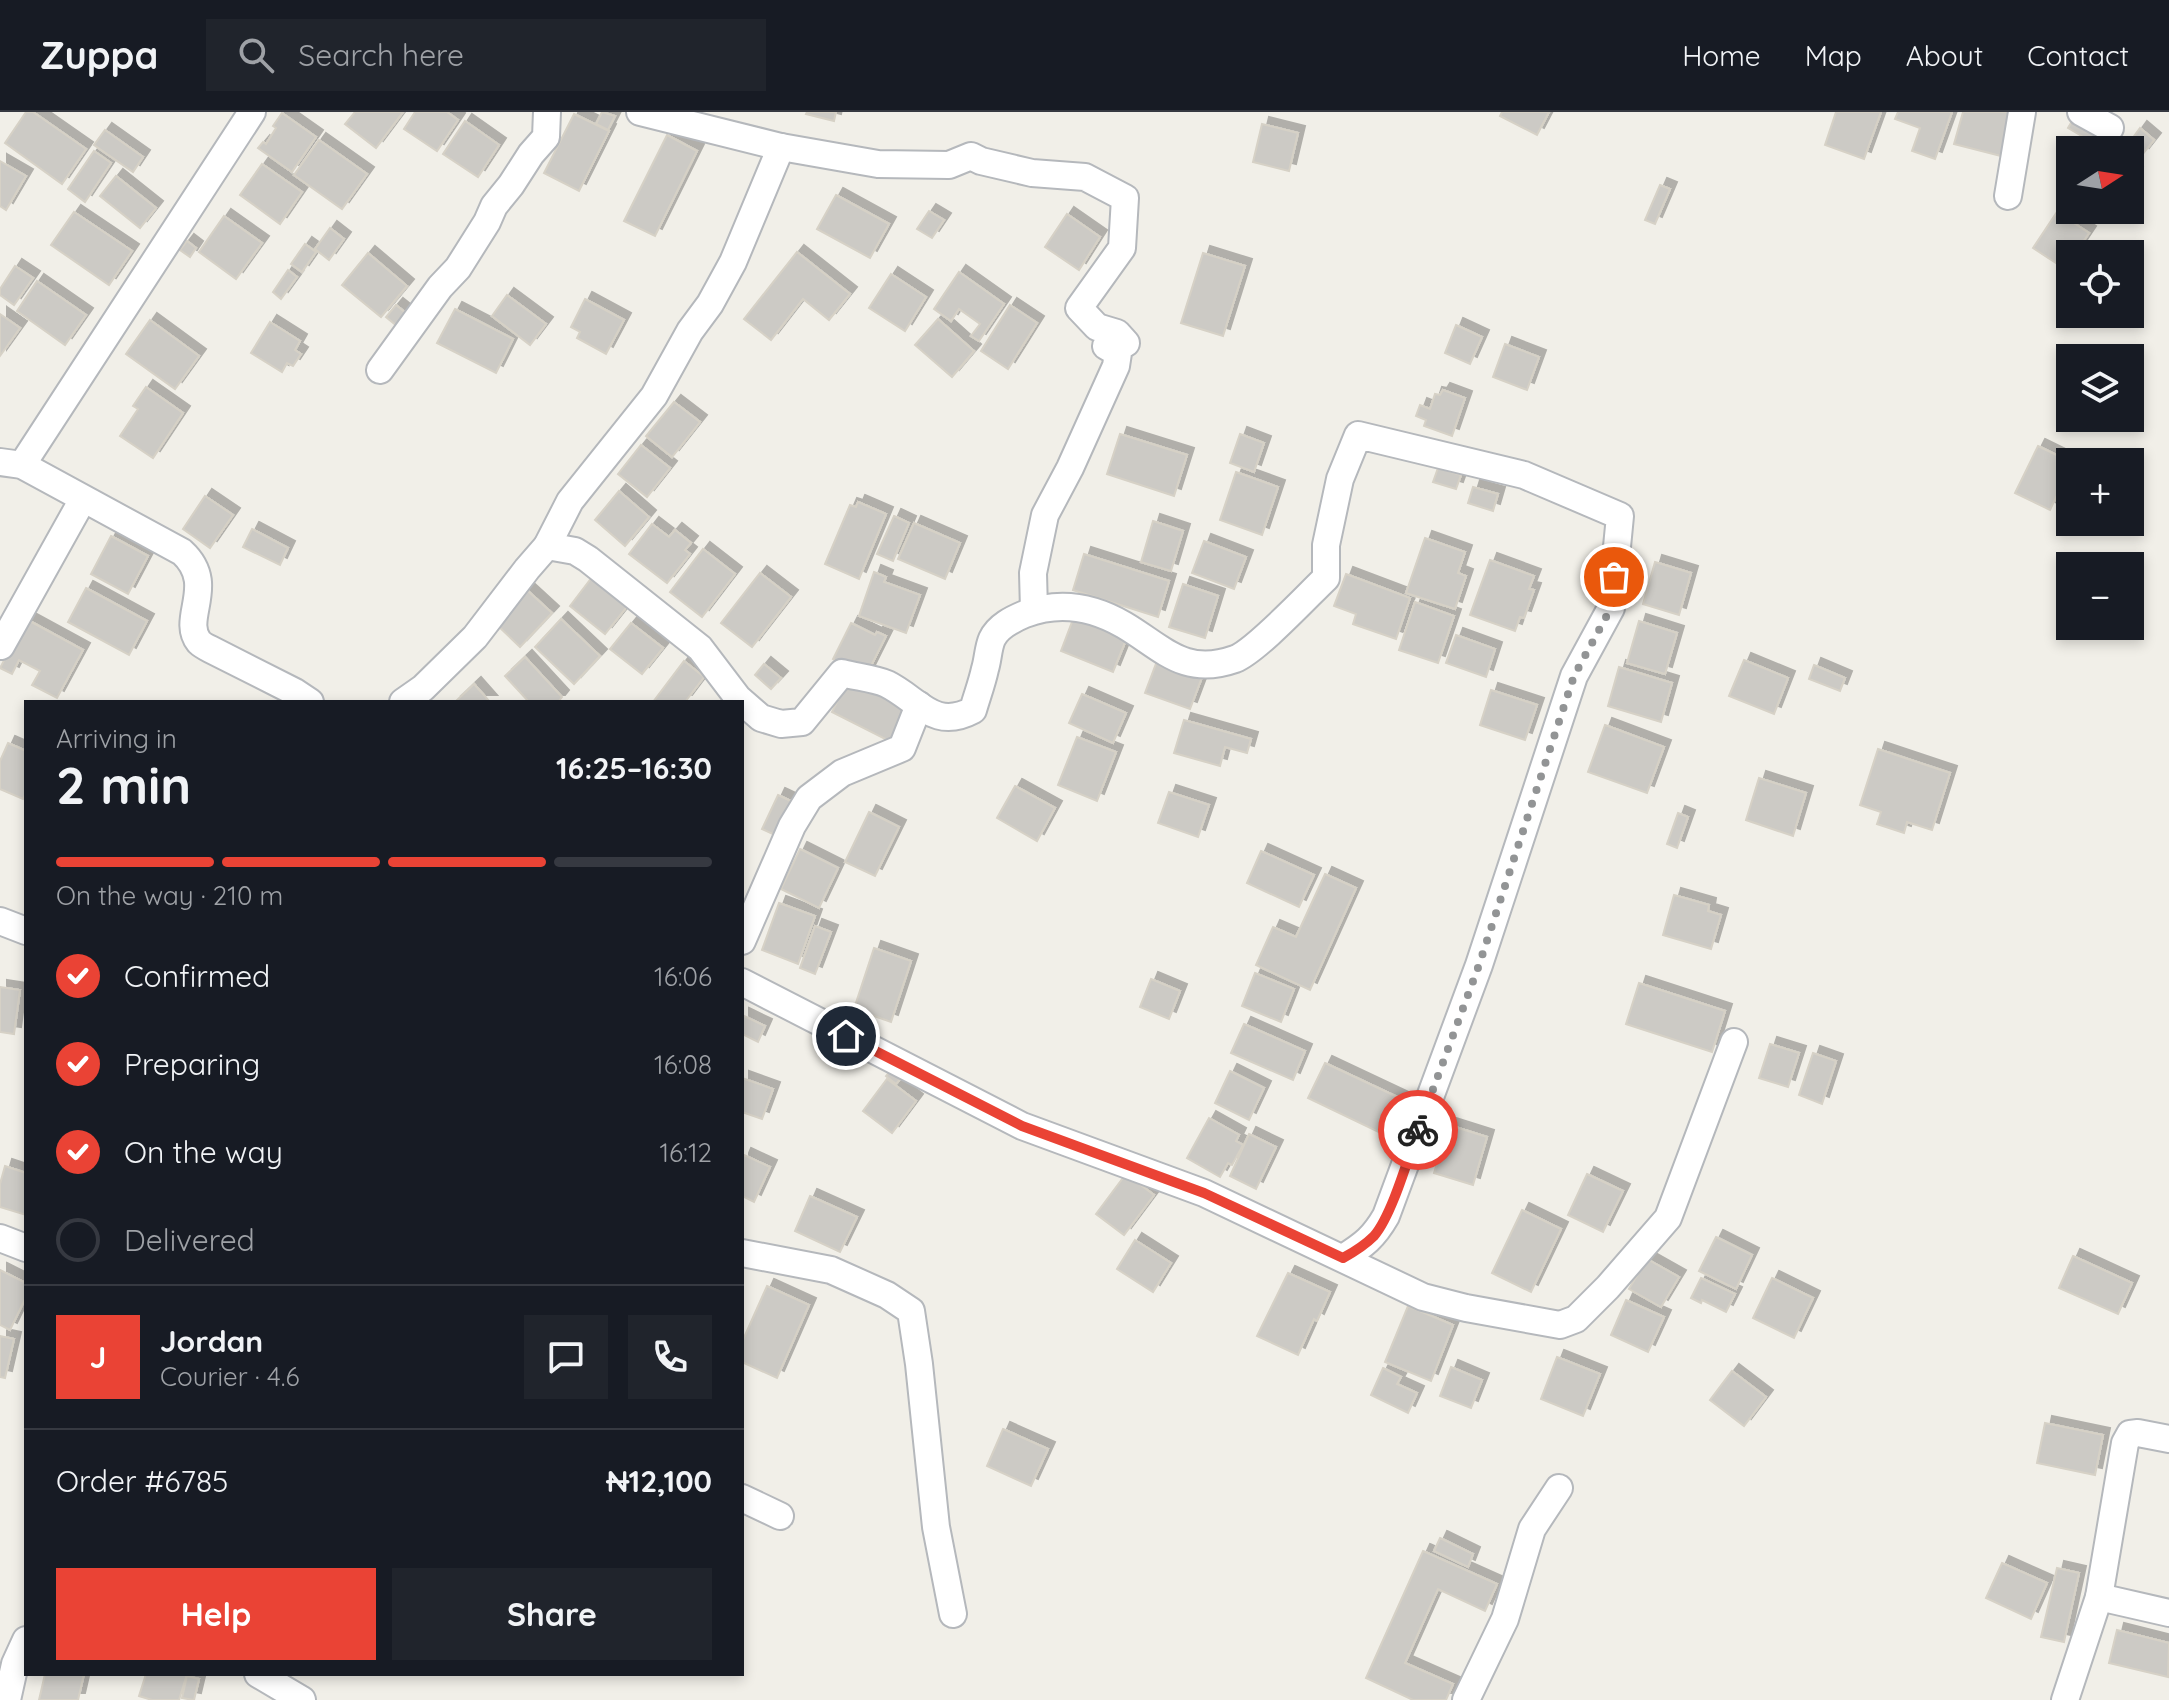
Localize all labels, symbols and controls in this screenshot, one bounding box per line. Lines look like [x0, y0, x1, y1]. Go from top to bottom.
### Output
search box [206, 19, 766, 91]
text: Zuppa [40, 31, 158, 79]
icon: search [234, 33, 278, 77]
text: Search here [298, 36, 464, 74]
text: Home [1682, 38, 1761, 73]
text: Map [1805, 38, 1862, 73]
text: About [1906, 38, 1983, 73]
text: Contact [2027, 38, 2129, 73]
north arrow [2056, 136, 2144, 224]
map controls [2056, 136, 2144, 640]
button: locate [2056, 240, 2144, 328]
button: layers [2056, 344, 2144, 432]
button: + [2056, 448, 2144, 536]
pin [1580, 543, 1648, 611]
button: − [2056, 552, 2144, 640]
icon: bag [1592, 555, 1636, 599]
text: Arriving in [56, 722, 177, 755]
text: 16:25–16:30 [556, 749, 712, 787]
text: 2 min [56, 752, 191, 817]
text: On the way · 210 m [56, 879, 283, 912]
icon: check [56, 954, 100, 998]
text: Confirmed [124, 957, 270, 995]
text: 16:06 [654, 960, 712, 993]
pin [812, 1002, 880, 1070]
icon: home [824, 1014, 868, 1058]
icon: check [56, 1042, 100, 1086]
text: Preparing [124, 1045, 260, 1083]
text: 16:08 [654, 1048, 712, 1081]
courier [1378, 1090, 1458, 1170]
icon: bike [1396, 1108, 1440, 1152]
icon: check [56, 1130, 100, 1174]
text: On the way [124, 1133, 283, 1171]
text: 16:12 [660, 1136, 712, 1169]
text: Delivered [124, 1221, 255, 1259]
button: chat [524, 1315, 608, 1399]
button: phone [628, 1315, 712, 1399]
text: Jordan [160, 1322, 263, 1360]
text: J [90, 1338, 106, 1376]
text: Courier · 4.6 [160, 1360, 299, 1393]
text: Order #6785 [56, 1462, 228, 1500]
text: ₦12,100 [607, 1462, 712, 1500]
button: Help [56, 1568, 376, 1660]
button: Share [392, 1568, 712, 1660]

